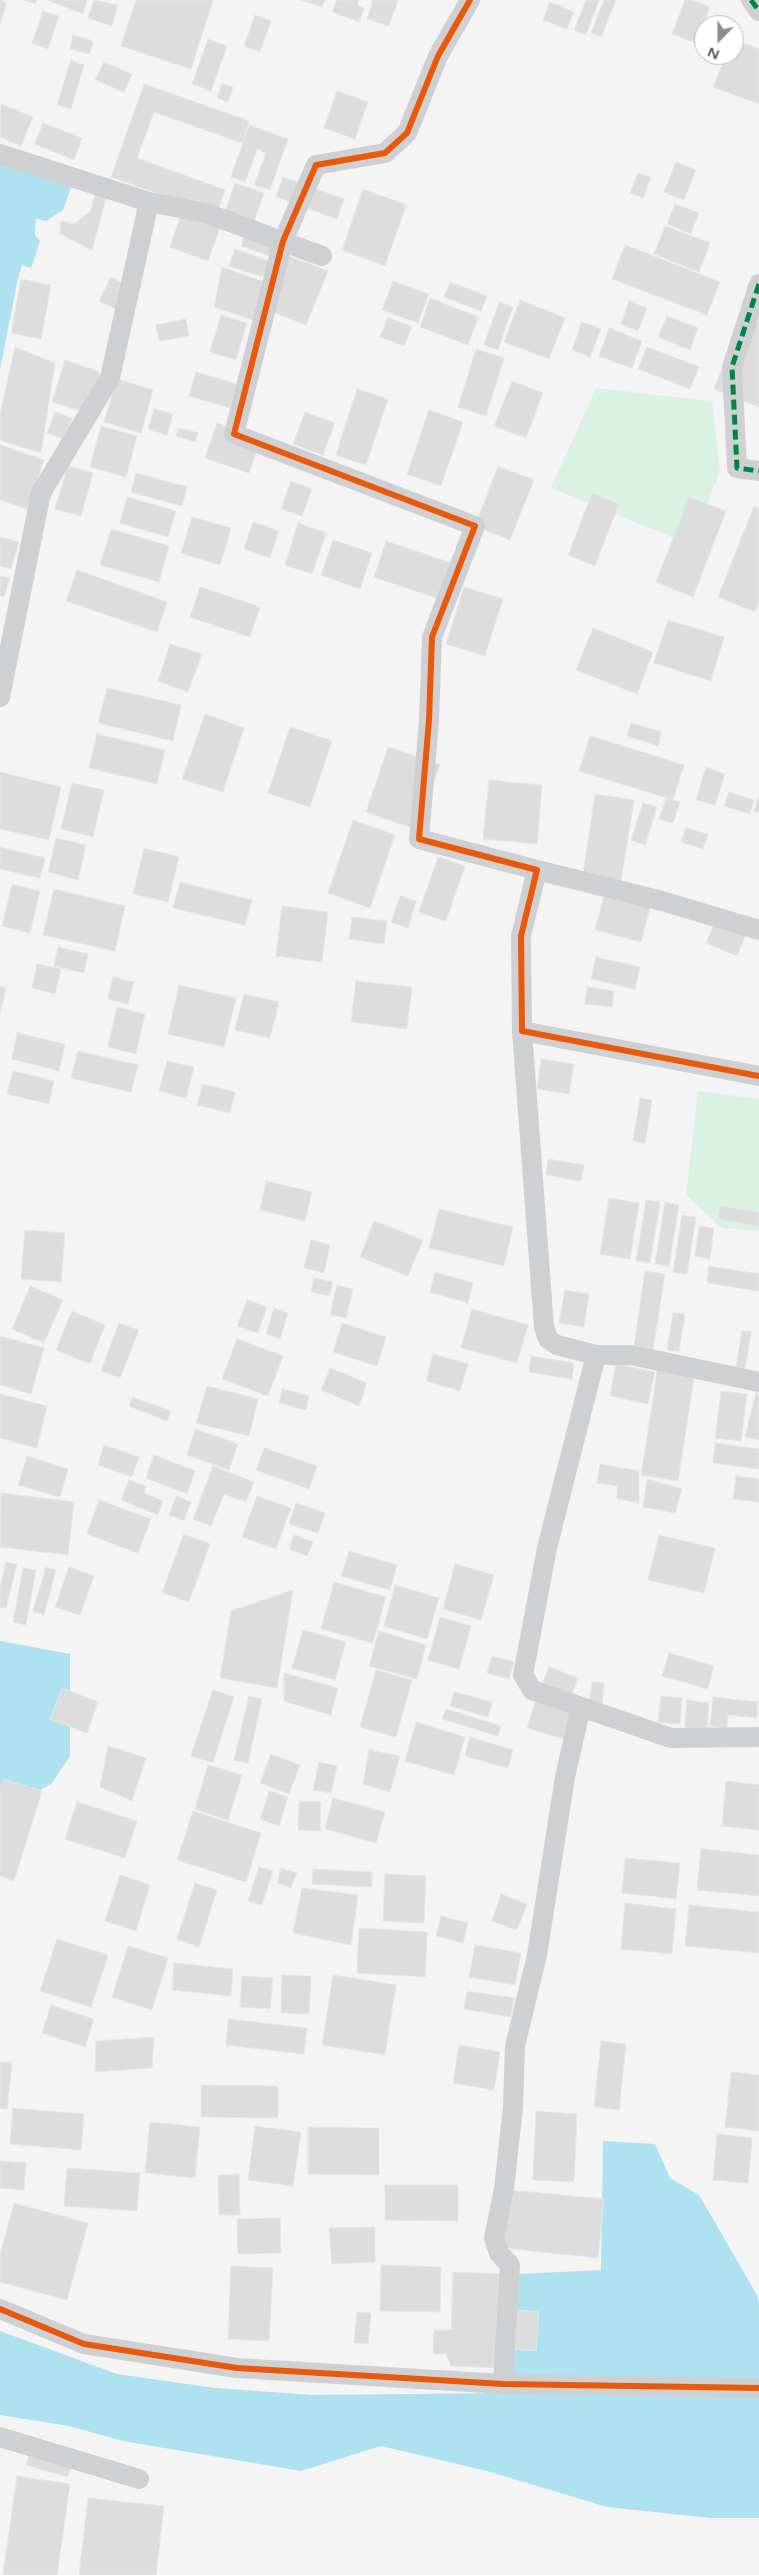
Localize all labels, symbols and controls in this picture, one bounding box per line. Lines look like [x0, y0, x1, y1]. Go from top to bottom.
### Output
north arrow [694, 15, 744, 65]
text: N [705, 43, 722, 63]

